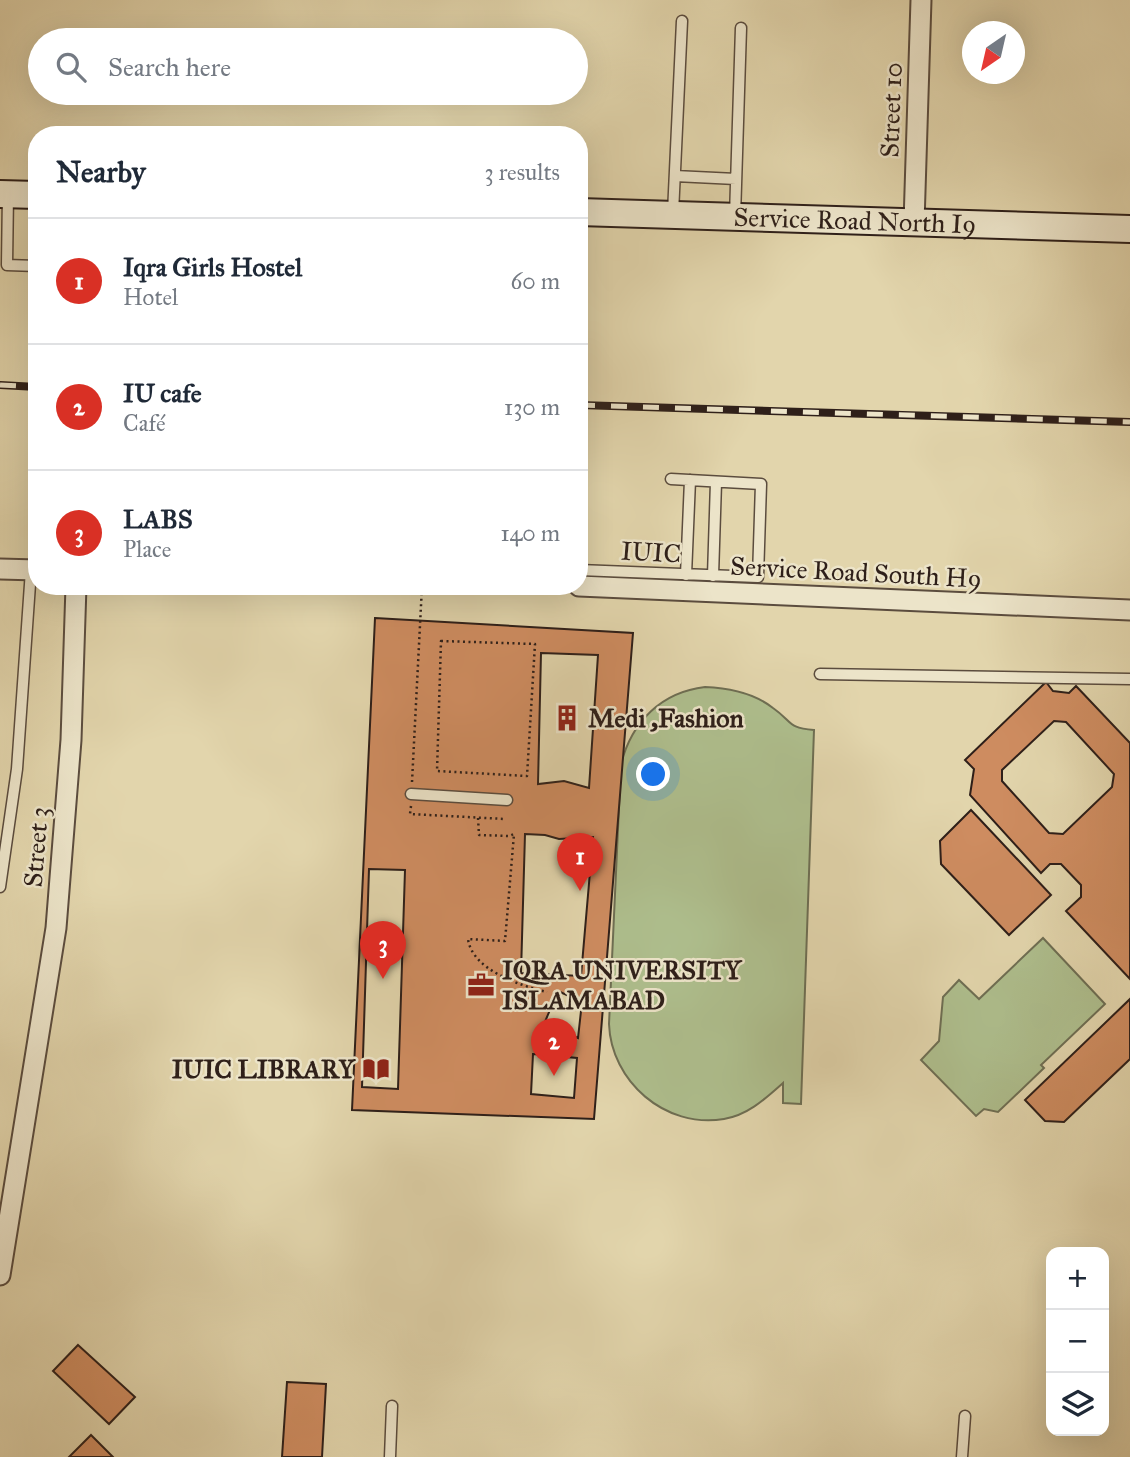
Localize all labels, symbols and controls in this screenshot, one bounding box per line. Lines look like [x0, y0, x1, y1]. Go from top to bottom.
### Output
north arrow [962, 21, 1025, 84]
search box [28, 28, 588, 105]
icon: search [52, 48, 90, 86]
text: Search here [108, 51, 231, 83]
street label: Street 10 [873, 62, 909, 158]
text: Nearby [56, 154, 146, 190]
text: 3 results [484, 158, 560, 186]
street label: Service Road North I9 [733, 201, 977, 240]
text: Iqra Girls Hostel [123, 251, 302, 283]
text: 1 [74, 267, 84, 295]
text: 60 m [511, 267, 560, 295]
text: Hotel [123, 283, 178, 311]
text: IU cafe [123, 377, 202, 409]
text: 2 [73, 393, 85, 421]
text: 130 m [504, 393, 560, 421]
text: Café [123, 409, 166, 437]
text: LABS [123, 503, 193, 535]
text: 3 [74, 519, 84, 547]
text: 140 m [500, 519, 560, 547]
street label: IUIC [620, 534, 682, 570]
text: Place [123, 535, 171, 563]
street label: Service Road South H9 [729, 549, 983, 595]
place label: Medi ,Fashion [588, 702, 744, 734]
building icon: Medi ,Fashion [552, 703, 582, 733]
your location [636, 757, 670, 791]
street label: Street 3 [17, 805, 55, 889]
pin: 1 [557, 833, 603, 891]
pin: 3 [360, 921, 406, 979]
place label: IQRA UNIVERSITY ISLAMABAD [502, 954, 743, 1016]
office icon: IQRA UNIVERSITY ISLAMABAD [466, 970, 496, 1000]
pin: 2 [531, 1018, 577, 1076]
place label: IUIC LIBRARY [172, 1053, 356, 1085]
library icon: IUIC LIBRARY [361, 1054, 391, 1084]
map controls [1046, 1247, 1109, 1436]
button: + [1046, 1247, 1109, 1310]
button: − [1046, 1310, 1109, 1373]
button: layers [1046, 1373, 1109, 1436]

